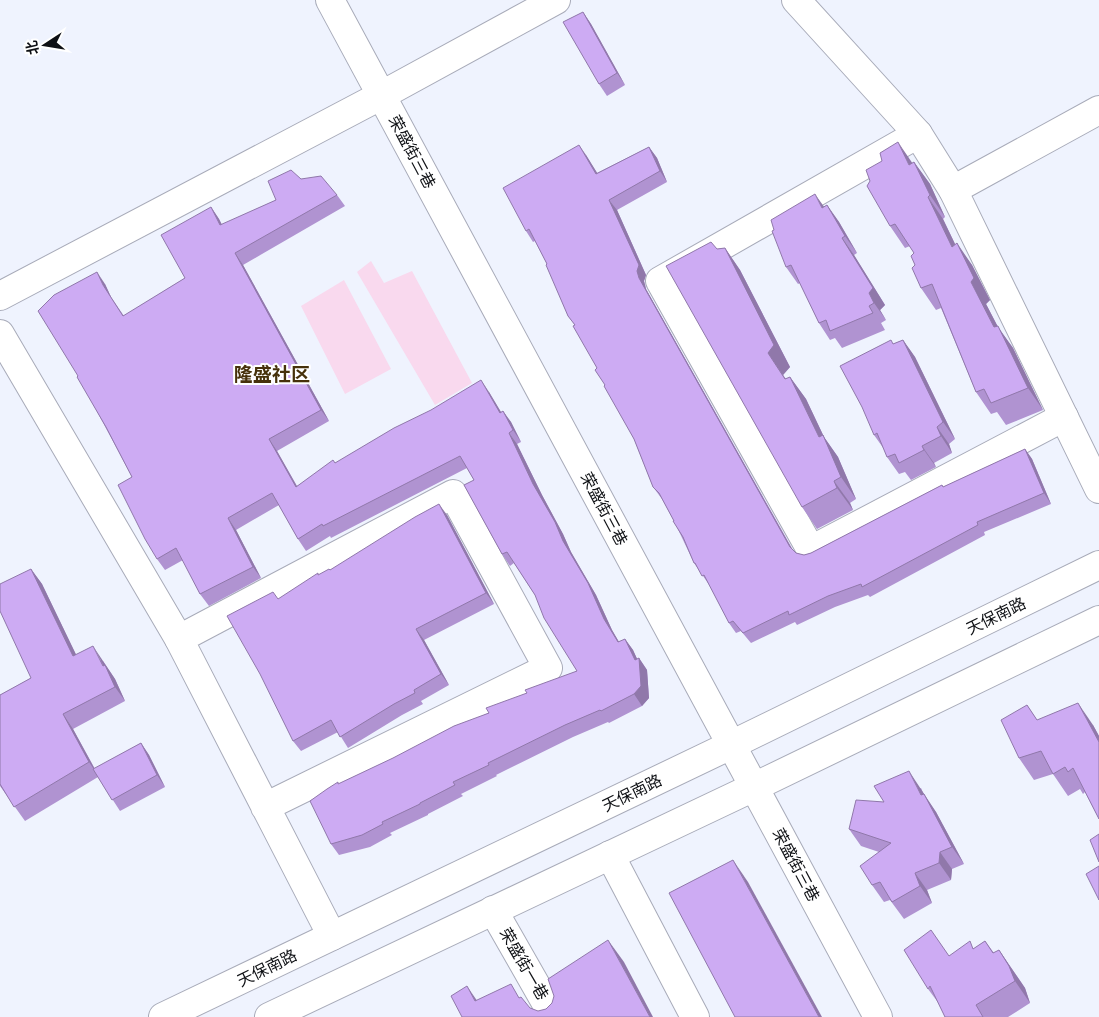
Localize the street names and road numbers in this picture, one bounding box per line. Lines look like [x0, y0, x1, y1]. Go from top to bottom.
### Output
street label: 荣盛街三巷 [383, 111, 441, 193]
street label: 荣盛街三巷 [575, 468, 633, 550]
street label: 天保南路 [962, 592, 1030, 640]
street label: 天保南路 [598, 769, 666, 817]
street label: 荣盛街三巷 [767, 824, 825, 906]
street label: 荣盛街一巷 [494, 924, 554, 1004]
street label: 天保南路 [233, 944, 301, 992]

